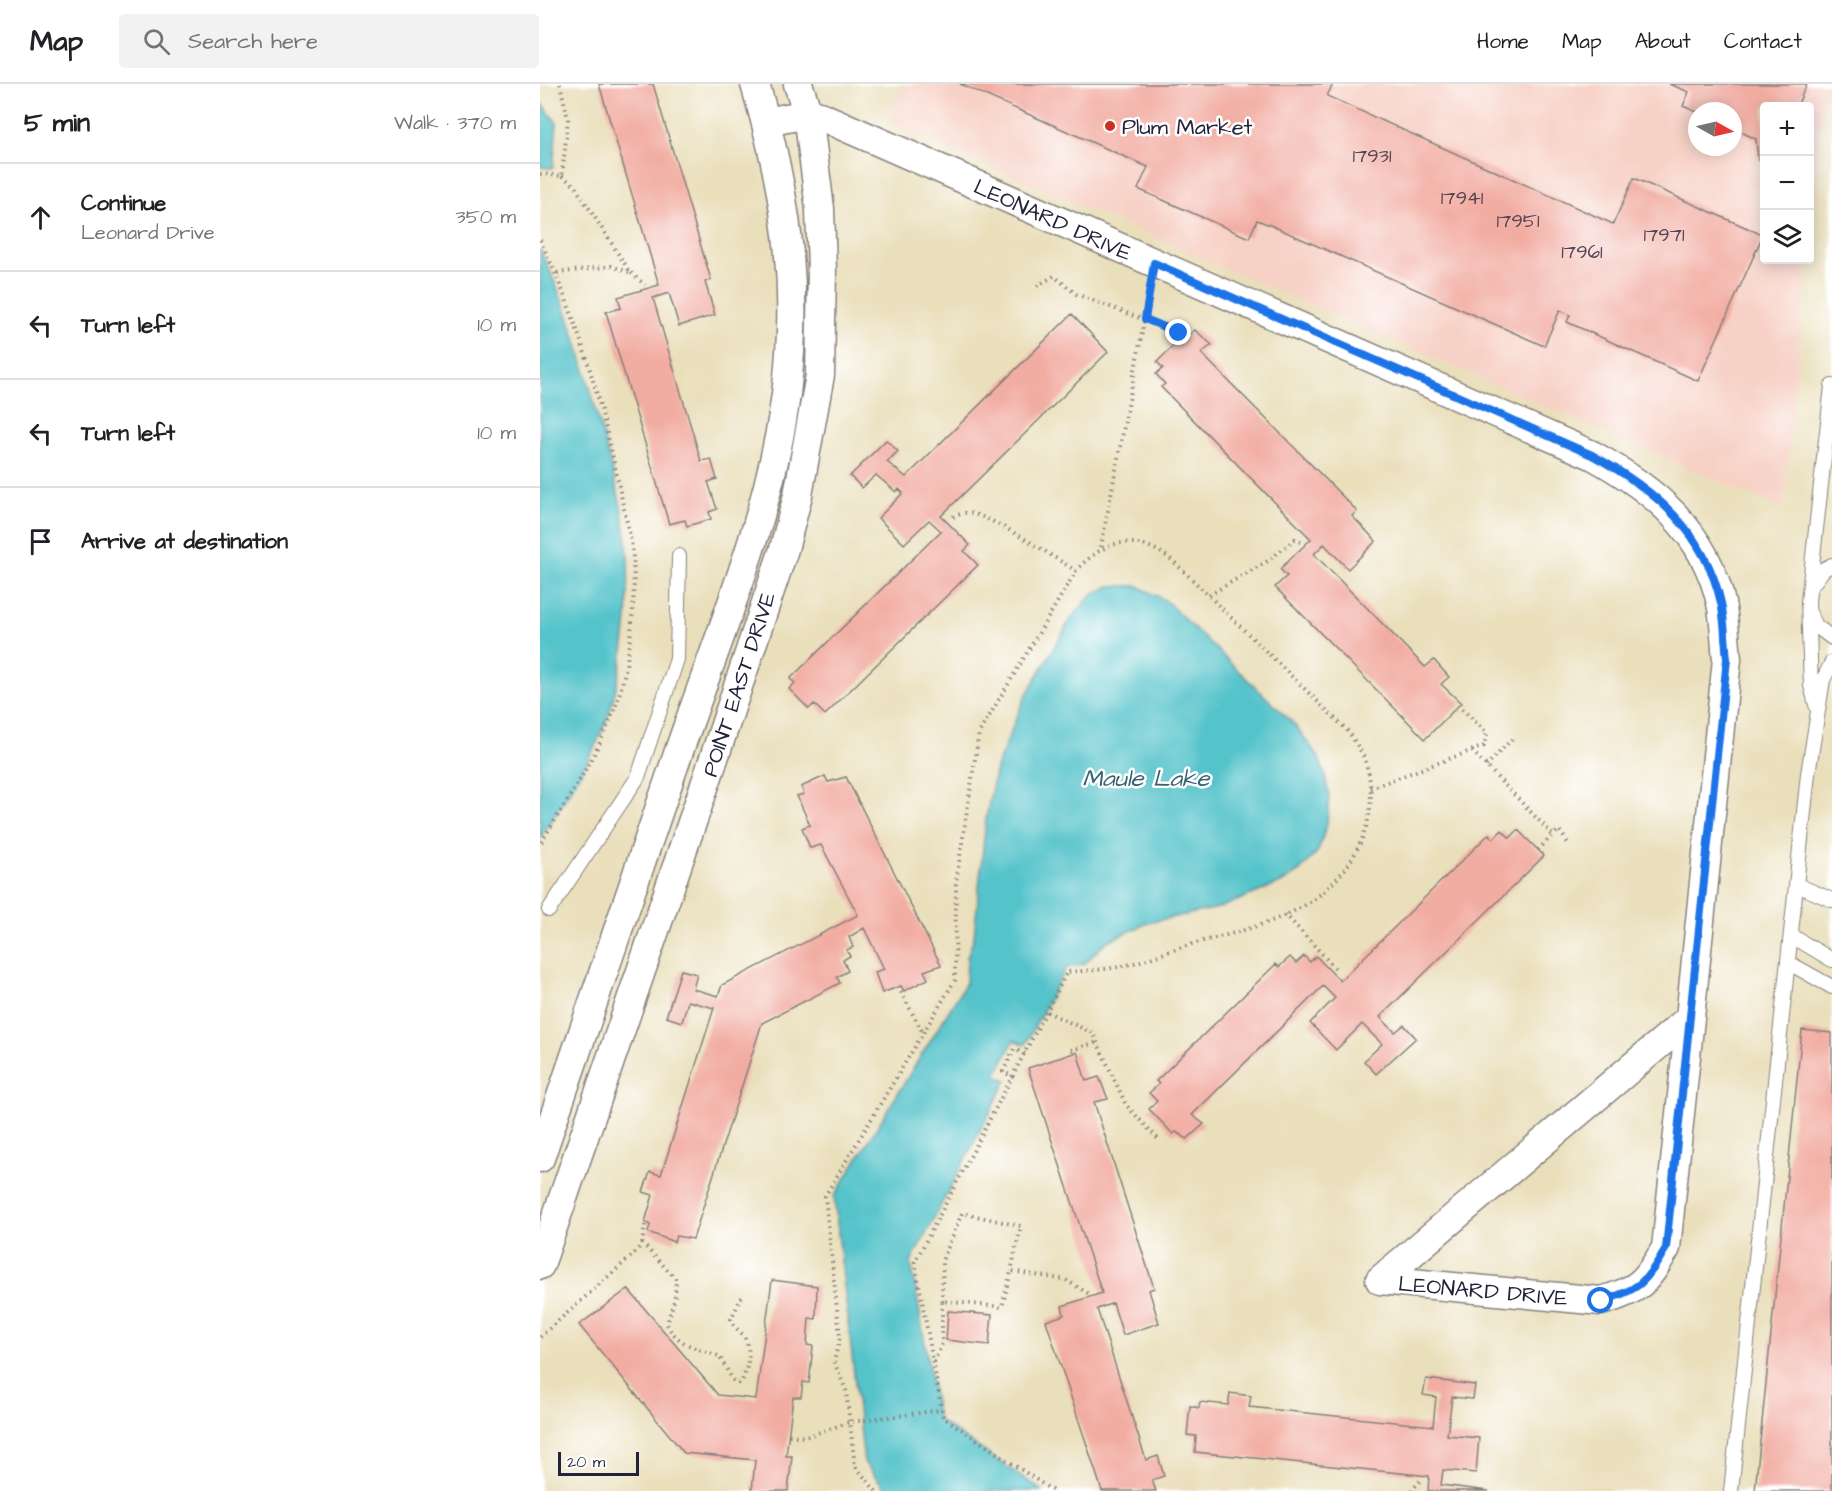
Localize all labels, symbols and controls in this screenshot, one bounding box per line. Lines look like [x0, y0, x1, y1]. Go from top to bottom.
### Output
search box [119, 14, 539, 68]
text: Map [30, 22, 83, 61]
icon: search [140, 25, 173, 58]
text: Search here [188, 26, 318, 57]
text: Home [1477, 27, 1529, 56]
text: Map [1562, 27, 1602, 56]
text: About [1635, 27, 1691, 56]
text: Contact [1724, 27, 1802, 56]
north arrow [1688, 102, 1742, 156]
map controls [1760, 102, 1814, 264]
button: + [1760, 102, 1814, 156]
text: 5 min [24, 105, 90, 141]
text: Walk · 370 m [394, 109, 516, 137]
place label: Plum Market [1122, 112, 1253, 143]
marker: Plum Market [1103, 119, 1117, 133]
house number: 17931 [1353, 142, 1392, 170]
button: − [1760, 156, 1814, 210]
street label: LEONARD DRIVE [969, 172, 1136, 269]
house number: 17941 [1441, 184, 1484, 212]
text: Continue [81, 188, 166, 219]
icon: ahead [24, 201, 57, 234]
text: 350 m [455, 203, 516, 231]
house number: 17951 [1497, 207, 1540, 235]
button: layers [1760, 210, 1814, 264]
text: Leonard Drive [81, 219, 215, 247]
house number: 17971 [1643, 221, 1685, 249]
house number: 17961 [1561, 238, 1603, 266]
icon: left [24, 309, 57, 342]
text: Turn left [81, 310, 175, 341]
text: 10 m [477, 311, 516, 339]
route end [1165, 319, 1191, 345]
icon: left [24, 417, 57, 450]
text: Turn left [81, 418, 175, 449]
text: 10 m [477, 419, 516, 447]
icon: arrive [24, 525, 57, 558]
text: Arrive at destination [81, 526, 288, 557]
street label: POINT EAST DRIVE [695, 588, 784, 781]
water label: Maule Lake [1082, 762, 1211, 796]
street label: LEONARD DRIVE [1397, 1269, 1569, 1314]
route start [1587, 1287, 1613, 1313]
scale bar [558, 1449, 639, 1476]
text: 20 m [567, 1451, 605, 1473]

